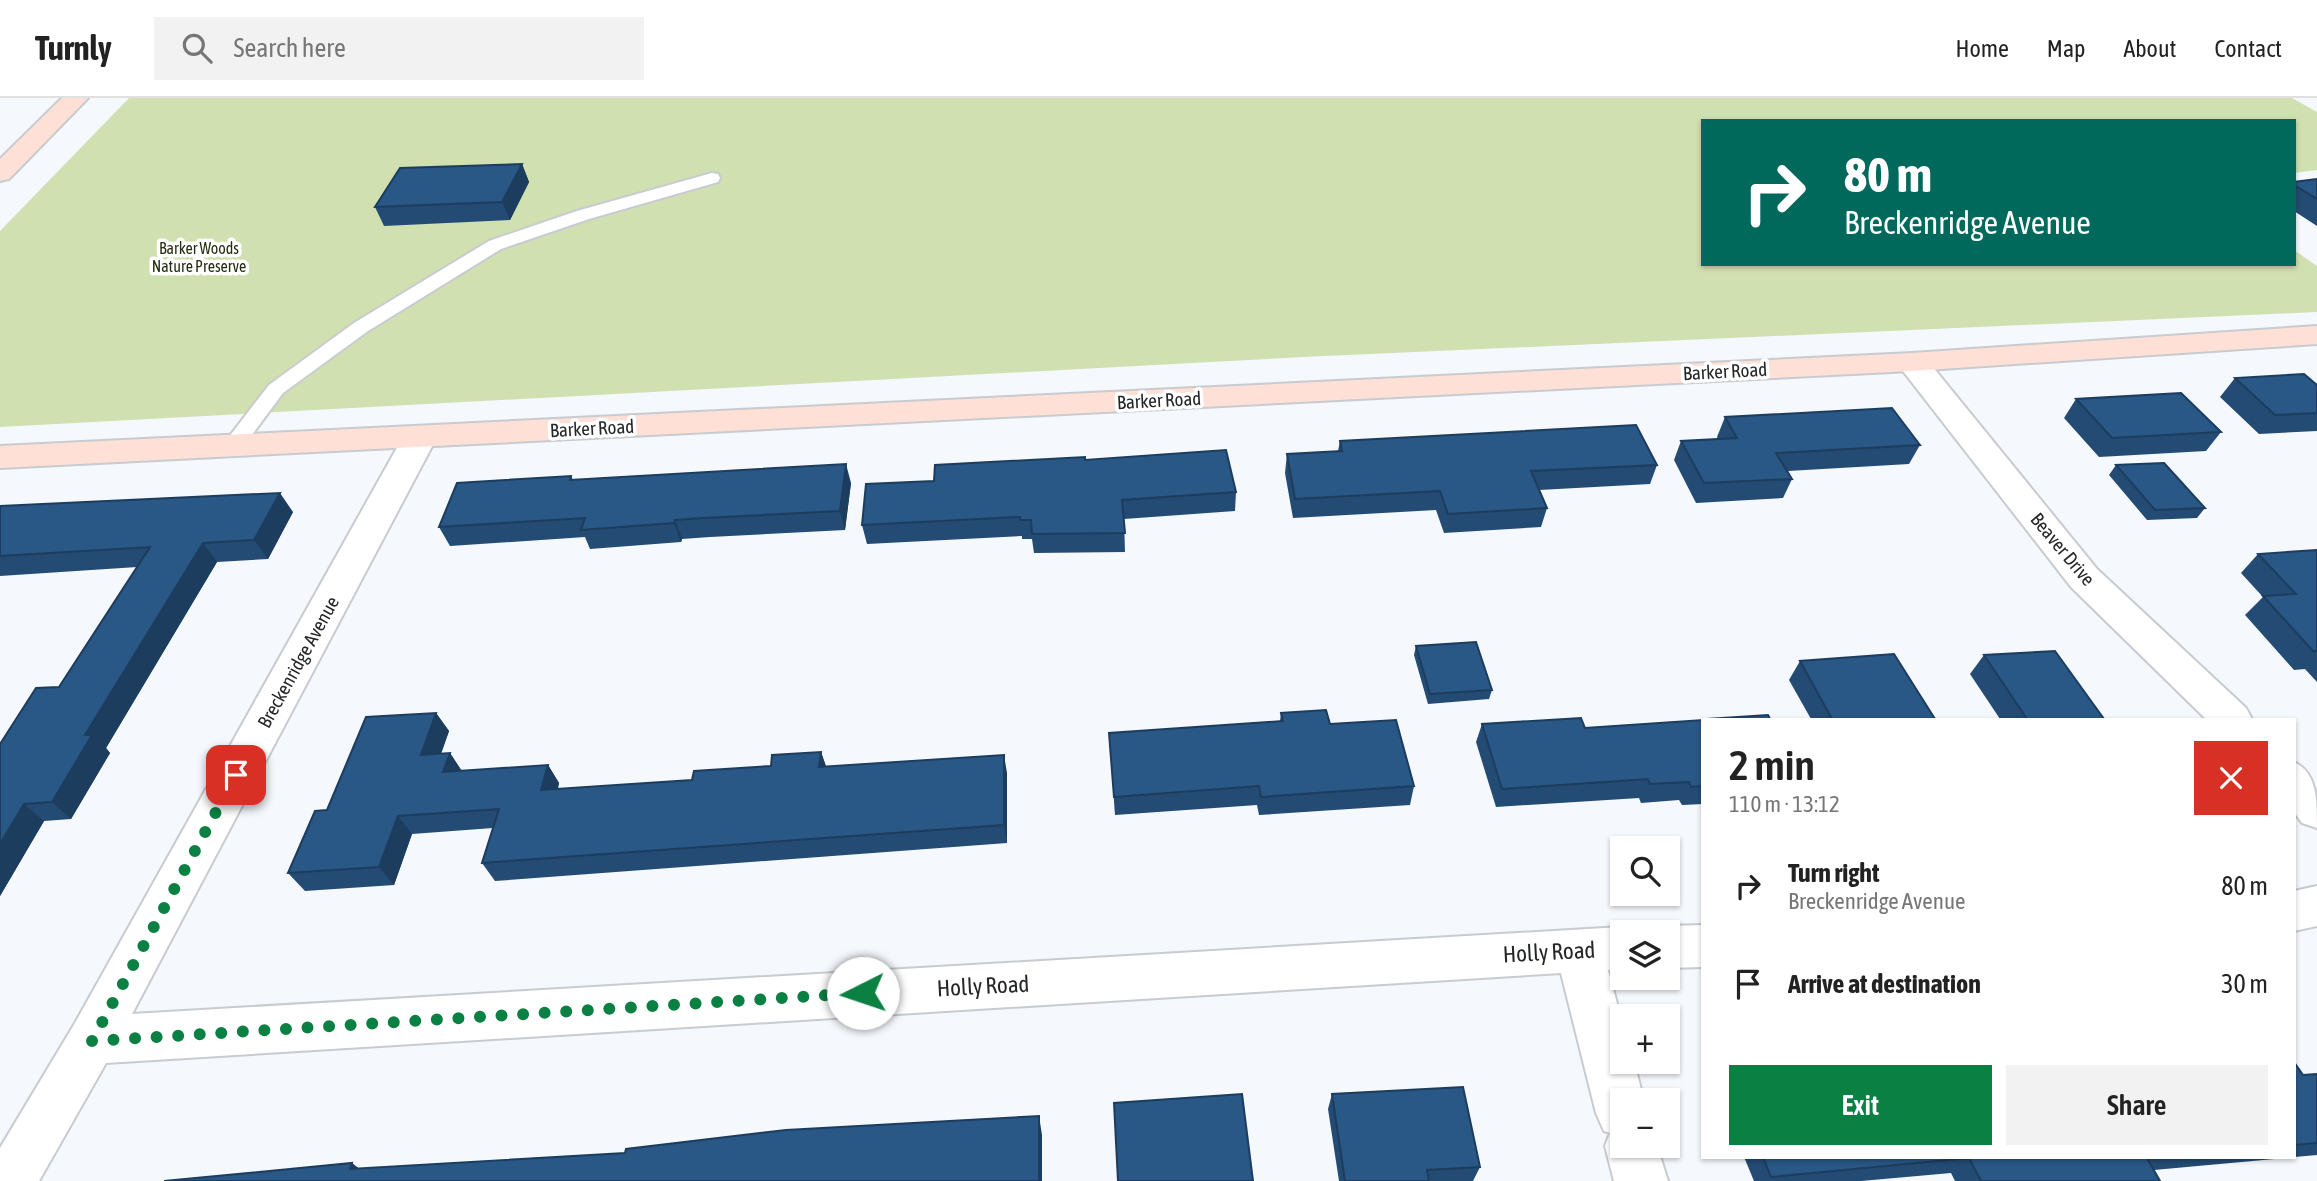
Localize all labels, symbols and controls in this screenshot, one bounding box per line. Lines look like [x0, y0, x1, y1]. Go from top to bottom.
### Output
search box [154, 17, 644, 80]
text: Turnly [35, 29, 112, 67]
icon: search [178, 29, 216, 67]
text: Search here [234, 33, 346, 63]
text: Home [1955, 35, 2009, 62]
text: Map [2047, 35, 2085, 62]
text: About [2123, 35, 2176, 62]
text: Contact [2214, 35, 2282, 62]
text: 80 m [1844, 146, 1932, 202]
icon: right [1729, 147, 1820, 238]
text: Breckenridge Avenue [1844, 204, 2091, 241]
park label: Barker Woods Nature Preserve [152, 239, 246, 275]
street label: Barker Road [1682, 358, 1768, 384]
street label: Barker Road [1116, 387, 1202, 413]
street label: Barker Road [549, 415, 635, 441]
street label: Beaver Drive [2026, 508, 2100, 590]
street label: Breckenridge Avenue [253, 593, 343, 731]
text: 2 min [1729, 741, 1815, 789]
button: close [2194, 741, 2268, 815]
pin [206, 745, 266, 805]
icon: arrive [217, 756, 255, 794]
text: 110 m · 13:12 [1729, 791, 1840, 817]
map controls [1610, 836, 1680, 1158]
button: search [1610, 836, 1680, 906]
text: Turn right [1788, 858, 1879, 888]
icon: right [1729, 867, 1767, 905]
text: 80 m [2221, 871, 2268, 901]
text: Breckenridge Avenue [1788, 888, 1965, 914]
button: layers [1610, 920, 1680, 990]
street label: Holly Road [1502, 937, 1596, 967]
position arrow [826, 956, 900, 1030]
icon: arrive [1729, 965, 1767, 1003]
text: Arrive at destination [1788, 969, 1981, 999]
text: 30 m [2221, 969, 2268, 999]
street label: Holly Road [936, 971, 1030, 1001]
button: + [1610, 1004, 1680, 1074]
button: Exit [1729, 1065, 1992, 1145]
button: Share [2006, 1065, 2268, 1145]
button: − [1610, 1088, 1680, 1158]

